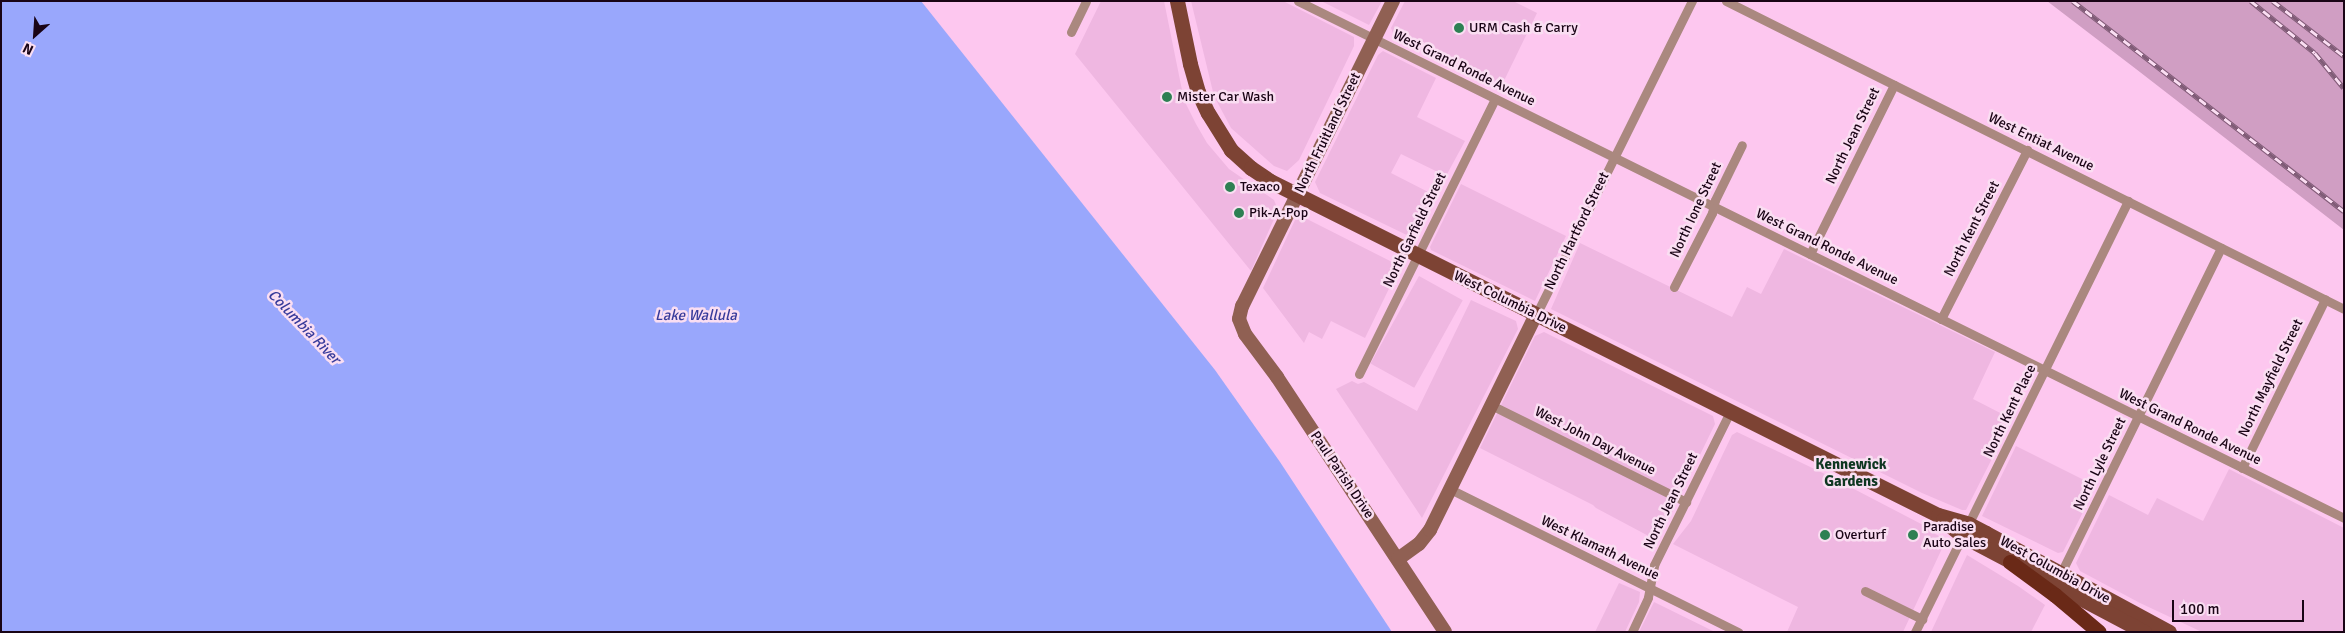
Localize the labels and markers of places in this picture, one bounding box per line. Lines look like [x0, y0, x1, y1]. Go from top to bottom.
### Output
place label: URM Cash & Carry [1469, 20, 1578, 36]
marker: URM Cash & Carry [1453, 22, 1465, 34]
place label: Mister Car Wash [1177, 89, 1274, 105]
marker: Mister Car Wash [1161, 91, 1173, 103]
place label: Texaco [1240, 179, 1280, 195]
marker: Texaco [1224, 181, 1236, 193]
place label: Pik-A-Pop [1249, 205, 1308, 221]
marker: Pik-A-Pop [1233, 207, 1245, 219]
place label: Paradise Auto Sales [1923, 519, 1986, 552]
place label: Overturf [1835, 527, 1886, 543]
marker: Overturf [1819, 529, 1831, 541]
marker: Paradise Auto Sales [1907, 529, 1919, 541]

